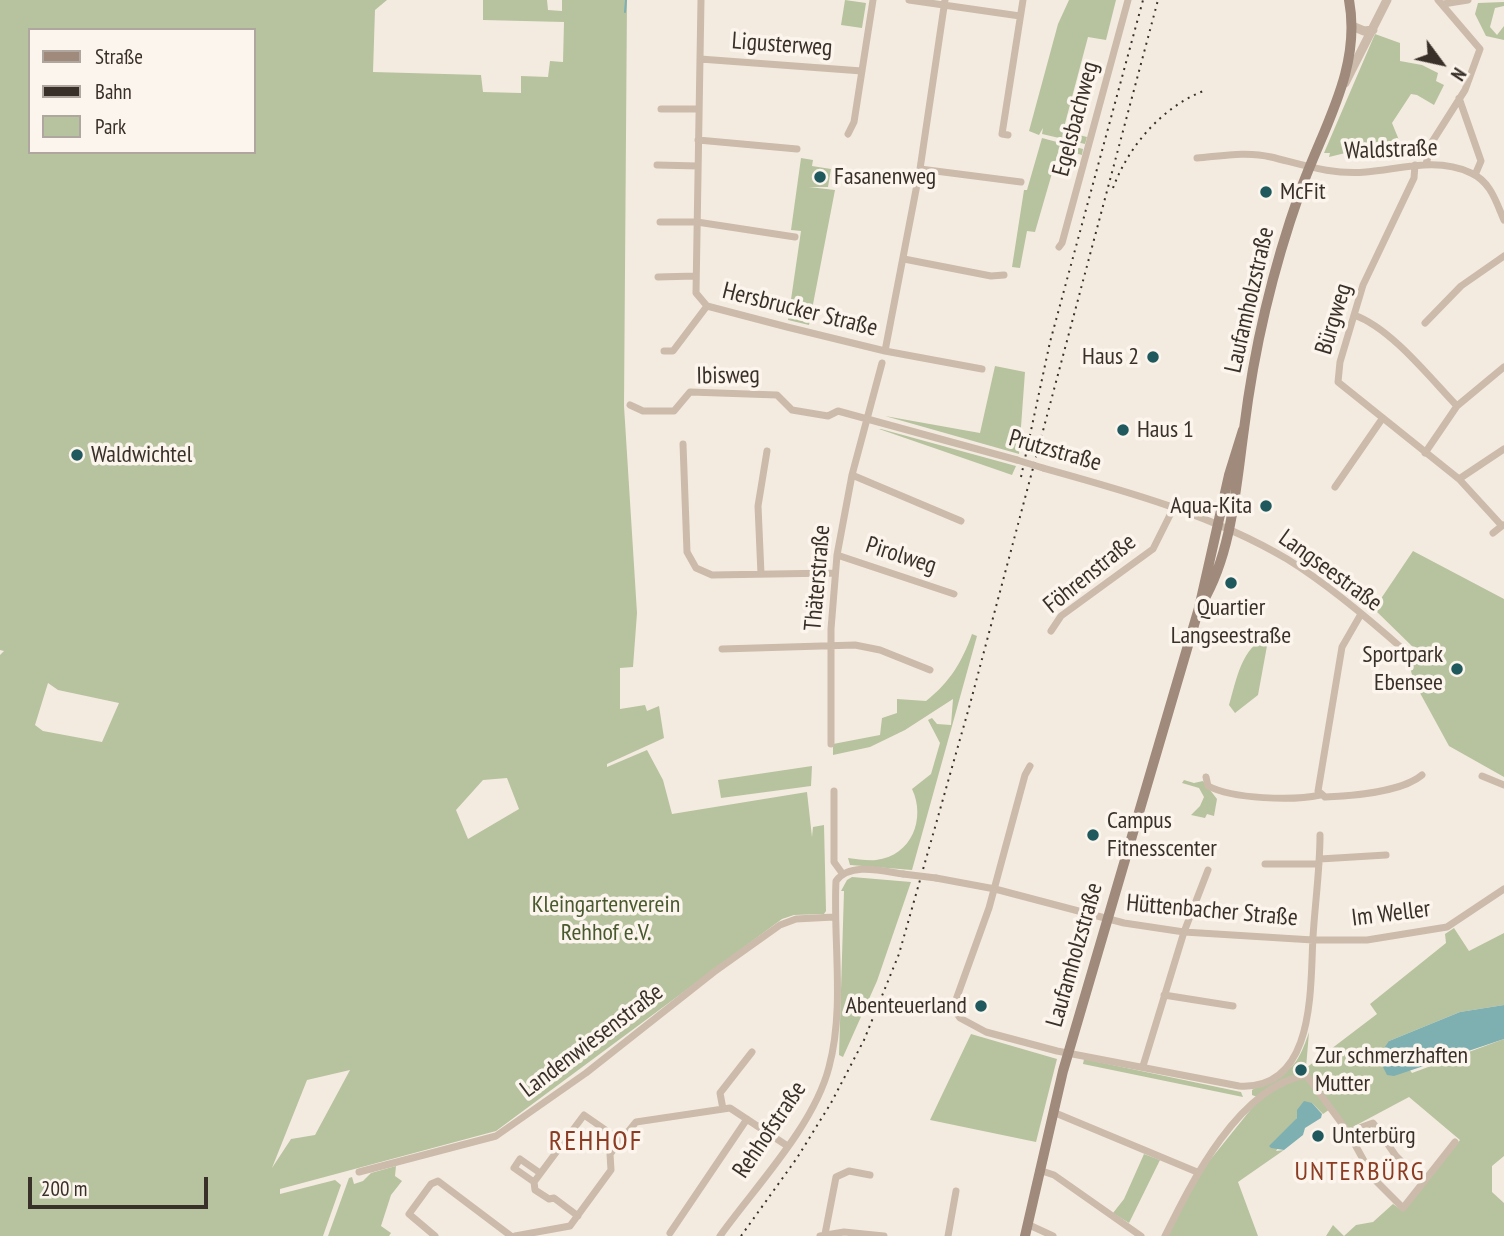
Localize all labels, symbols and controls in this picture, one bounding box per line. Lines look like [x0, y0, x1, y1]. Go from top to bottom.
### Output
street label: Ligusterweg [731, 27, 833, 63]
legend [28, 28, 256, 154]
north arrow [1406, 28, 1476, 98]
text: Straße [95, 43, 143, 70]
street label: Egelsbachweg [1047, 59, 1105, 179]
text: N [1446, 64, 1471, 85]
text: Bahn [95, 78, 132, 105]
text: Park [95, 113, 126, 140]
street label: Waldstraße [1344, 134, 1438, 166]
place label: Fasanenweg [834, 163, 936, 191]
marker: Fasanenweg [812, 169, 828, 185]
place label: McFit [1280, 178, 1326, 206]
marker: McFit [1258, 184, 1274, 200]
street label: Laufamholzstraße [1219, 224, 1281, 376]
street label: Hersbrucker Straße [720, 277, 880, 343]
street label: Bürgweg [1310, 280, 1358, 358]
place label: Haus 2 [1082, 343, 1139, 371]
marker: Haus 2 [1145, 349, 1161, 365]
street label: Ibisweg [696, 361, 760, 391]
place label: Haus 1 [1137, 416, 1194, 444]
marker: Haus 1 [1115, 422, 1131, 438]
street label: Prutzstraße [1005, 424, 1105, 478]
place label: Waldwichtel [91, 441, 192, 469]
marker: Waldwichtel [69, 447, 85, 463]
place label: Aqua-Kita [1170, 492, 1252, 520]
marker: Aqua-Kita [1258, 498, 1274, 514]
street label: Thäterstraße [799, 524, 837, 632]
street label: Langseestraße [1273, 524, 1387, 618]
street label: Föhrenstraße [1038, 528, 1142, 620]
street label: Pirolweg [862, 531, 940, 581]
marker: Quartier Langseestraße [1223, 575, 1239, 591]
place label: Quartier Langseestraße [1171, 594, 1291, 650]
place label: Sportpark Ebensee [1362, 641, 1443, 697]
marker: Sportpark Ebensee [1449, 661, 1465, 677]
place label: Campus Fitnesscenter [1107, 807, 1217, 863]
marker: Campus Fitnesscenter [1085, 827, 1101, 843]
street label: Laufamholzstraße [1041, 880, 1109, 1030]
street label: Hüttenbacher Straße [1125, 889, 1299, 933]
park label: Kleingartenverein Rehhof e.V. [532, 891, 680, 947]
street label: Im Weller [1350, 895, 1432, 933]
street label: Landenwiesenstraße [515, 978, 669, 1104]
place label: Abenteuerland [845, 992, 967, 1020]
marker: Abenteuerland [973, 998, 989, 1014]
place label: Zur schmerzhaften Mutter [1315, 1042, 1468, 1098]
marker: Zur schmerzhaften Mutter [1293, 1062, 1309, 1078]
street label: Rehhofstraße [727, 1076, 813, 1184]
place label: Unterbürg [1332, 1122, 1416, 1150]
district label: REHHOF [550, 1125, 642, 1159]
marker: Unterbürg [1310, 1128, 1326, 1144]
district label: UNTERBÜRG [1296, 1157, 1424, 1189]
scale bar [32, 1162, 212, 1206]
text: 200 m [41, 1175, 87, 1202]

